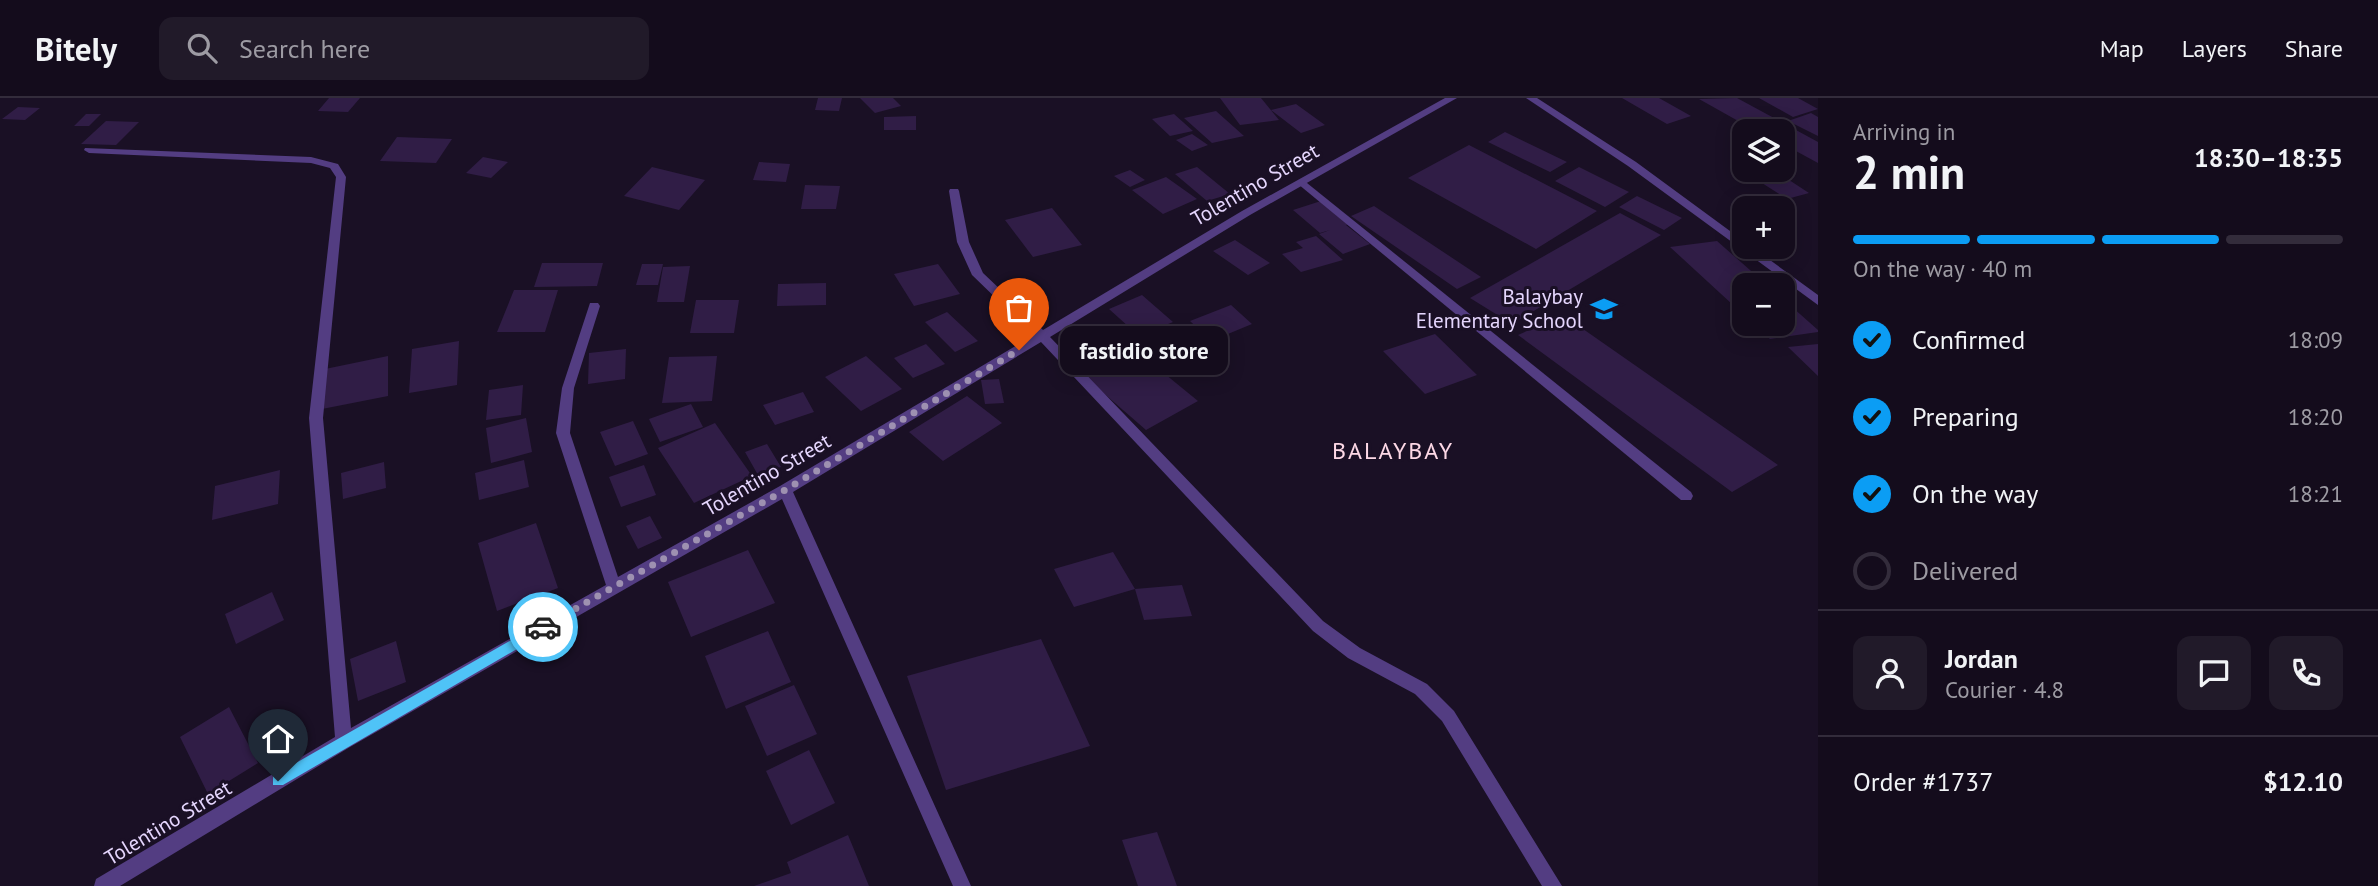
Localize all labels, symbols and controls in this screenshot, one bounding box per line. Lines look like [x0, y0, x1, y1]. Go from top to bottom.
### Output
search box [159, 17, 649, 80]
text: Bitely [35, 27, 117, 70]
icon: search [183, 29, 221, 67]
text: Search here [239, 32, 370, 65]
text: Map [2100, 33, 2144, 64]
text: Layers [2182, 33, 2247, 64]
text: Share [2285, 33, 2343, 64]
text: Arriving in [1853, 117, 1955, 146]
map controls [1732, 119, 1795, 336]
button: layers [1732, 119, 1795, 182]
street label: Tolentino Street [1186, 137, 1324, 232]
text: 18:30–18:35 [2194, 141, 2343, 174]
text: 2 min [1853, 142, 1965, 202]
button: + [1732, 196, 1795, 259]
text: On the way · 40 m [1853, 254, 2032, 283]
button: − [1732, 273, 1795, 336]
pin [989, 278, 1049, 350]
place label: Balaybay Elementary School [1416, 283, 1583, 334]
icon: bag [1000, 289, 1038, 327]
school or university icon: Balaybay Elementary School [1589, 294, 1619, 324]
icon: check [1853, 321, 1891, 359]
text: Confirmed [1912, 323, 2025, 356]
text: 18:09 [2288, 325, 2343, 354]
callout: fastidio store [1061, 326, 1229, 374]
text: fastidio store [1079, 336, 1209, 365]
icon: check [1853, 398, 1891, 436]
text: Preparing [1912, 400, 2019, 433]
text: 18:20 [2288, 402, 2343, 431]
street label: Tolentino Street [698, 427, 836, 522]
district label: BALAYBAY [1332, 435, 1454, 466]
icon: check [1853, 475, 1891, 513]
text: On the way [1912, 477, 2038, 510]
text: 18:21 [2288, 479, 2343, 508]
text: Delivered [1912, 554, 2018, 587]
courier [508, 592, 578, 662]
icon: car [524, 608, 562, 646]
button: person [1853, 636, 1927, 710]
button: chat [2177, 636, 2251, 710]
button: phone [2269, 636, 2343, 710]
text: Jordan [1945, 642, 2018, 675]
text: Courier · 4.8 [1945, 675, 2064, 704]
pin [248, 709, 308, 781]
icon: home [259, 720, 297, 758]
text: Order #1737 [1853, 765, 1993, 798]
text: $12.10 [2263, 765, 2343, 798]
street label: Tolentino Street [99, 774, 236, 871]

